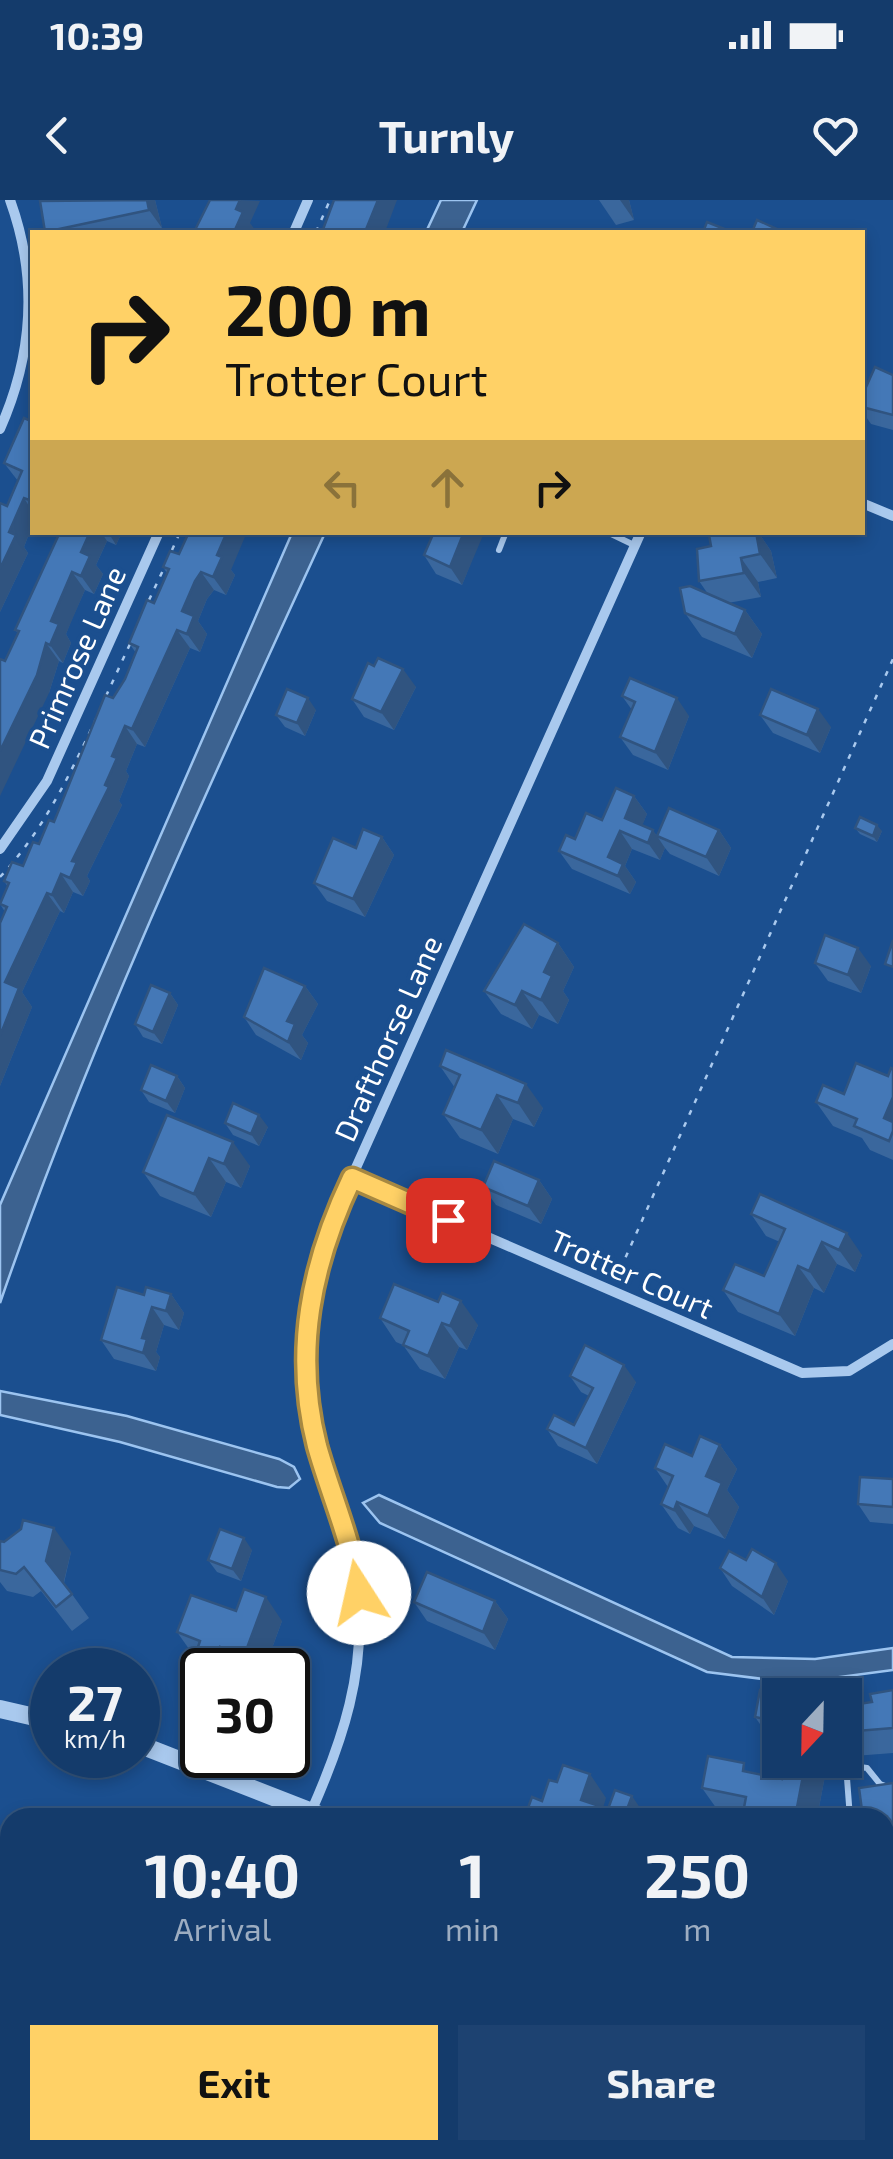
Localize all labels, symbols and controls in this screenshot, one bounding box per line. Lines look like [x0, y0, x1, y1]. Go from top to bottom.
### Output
text: 10:39 [50, 12, 144, 58]
icon: back [30, 108, 85, 163]
text: Turnly [379, 108, 514, 162]
icon: heart [808, 108, 863, 163]
text: 200 m [225, 266, 431, 350]
icon: right [60, 270, 190, 400]
text: Trotter Court [225, 351, 488, 405]
icon: left [315, 460, 370, 515]
icon: ahead [420, 460, 475, 515]
icon: right [525, 460, 580, 515]
street label: Primrose Lane [20, 560, 132, 754]
street label: Drafthorse Lane [326, 930, 448, 1146]
pin [406, 1178, 491, 1263]
icon: arrive [421, 1193, 476, 1248]
street label: Trotter Court [545, 1221, 719, 1325]
position arrow [307, 1541, 411, 1645]
speed limit sign: 30 [180, 1648, 310, 1778]
text: 27 [67, 1671, 123, 1731]
north arrow [762, 1678, 862, 1778]
map controls [762, 1678, 862, 1778]
text: km/h [64, 1723, 126, 1753]
text: 10:40 [145, 1838, 300, 1910]
text: 1 [459, 1838, 485, 1910]
text: 250 [644, 1838, 750, 1910]
text: Arrival [174, 1909, 271, 1947]
text: min [445, 1909, 500, 1947]
text: m [683, 1909, 711, 1947]
button: Exit [30, 2025, 438, 2140]
button: Share [458, 2025, 865, 2140]

